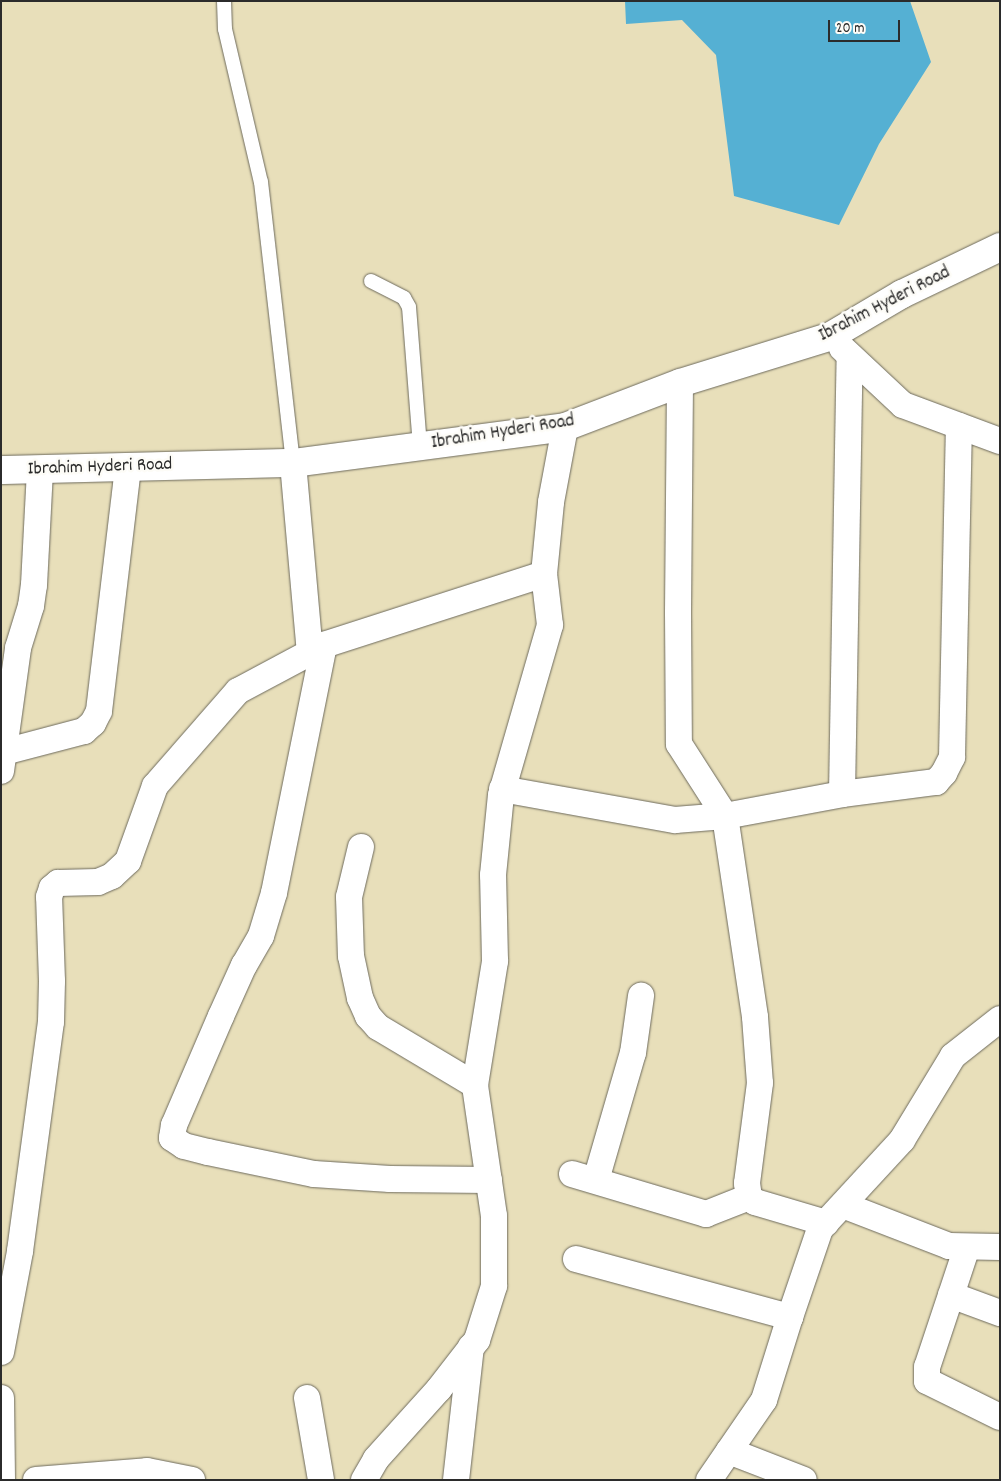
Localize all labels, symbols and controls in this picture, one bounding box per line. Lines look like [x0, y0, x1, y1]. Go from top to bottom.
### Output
scale bar [831, 10, 904, 42]
text: 20 m [836, 18, 864, 40]
street label: Ibrahim Hyderi Road [815, 262, 955, 348]
street label: Ibrahim Hyderi Road [430, 410, 576, 456]
street label: Ibrahim Hyderi Road [27, 454, 173, 482]

